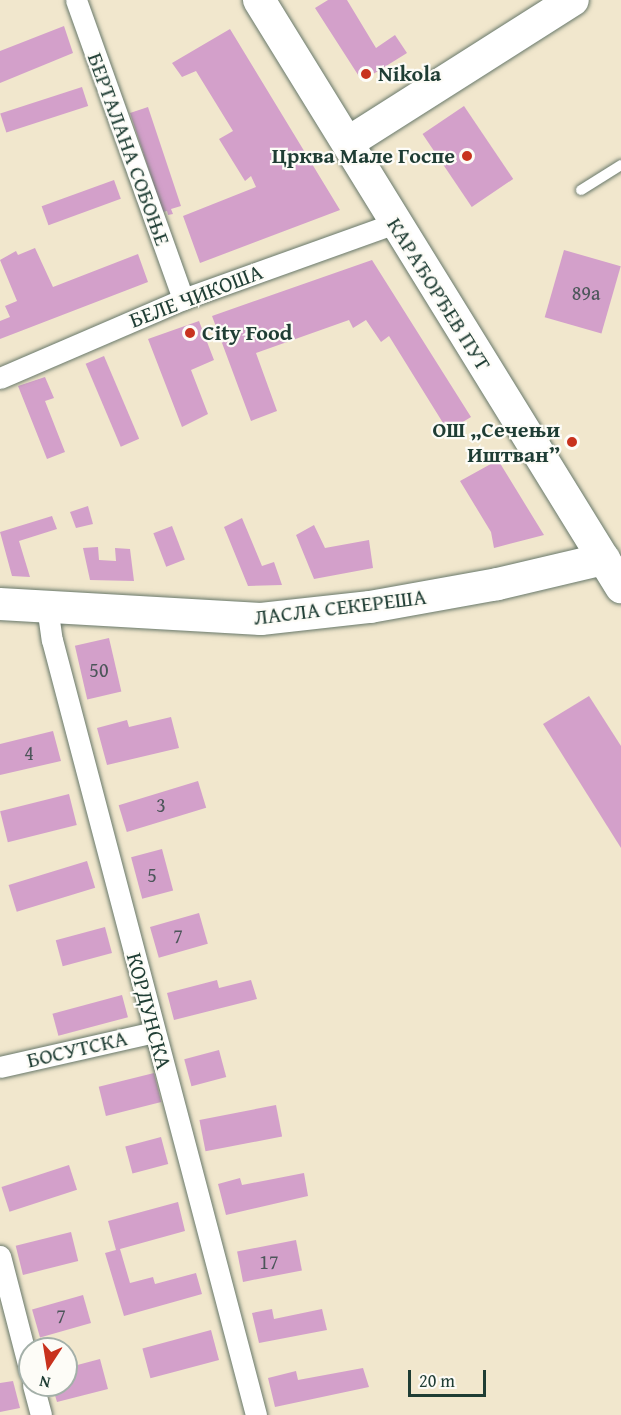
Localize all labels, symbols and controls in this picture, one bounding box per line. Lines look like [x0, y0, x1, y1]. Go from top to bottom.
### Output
street label: БЕРТАЛАНА СОБОЊЕ [82, 49, 176, 249]
place label: Nikola [378, 61, 441, 87]
marker: Nikola [359, 67, 373, 81]
place label: Црква Мале Госпе [272, 143, 455, 169]
marker: Црква Мале Госпе [460, 149, 474, 163]
street label: КАРАЂОРЂЕВ ПУТ [381, 213, 497, 375]
street label: БЕЛЕ ЧИКОША [126, 259, 266, 333]
house number: 89a [572, 280, 600, 304]
place label: City Food [202, 320, 292, 346]
marker: City Food [183, 326, 197, 340]
place label: ОШ „Сечењи Иштван” [432, 416, 560, 468]
marker: ОШ „Сечењи Иштван” [565, 435, 579, 449]
street label: ЛАСЛА СЕКЕРЕША [252, 583, 428, 631]
house number: 50 [89, 657, 109, 681]
house number: 4 [24, 740, 34, 764]
house number: 3 [156, 792, 166, 816]
house number: 5 [147, 862, 157, 886]
house number: 7 [173, 923, 183, 947]
street label: КОРДУНСКА [121, 950, 177, 1072]
street label: БОСУТСКА [24, 1025, 130, 1073]
house number: 17 [259, 1249, 279, 1273]
house number: 7 [56, 1303, 66, 1327]
north arrow [18, 1337, 78, 1397]
scale bar [411, 1358, 489, 1396]
text: 20 m [419, 1367, 455, 1394]
text: N [37, 1370, 52, 1396]

